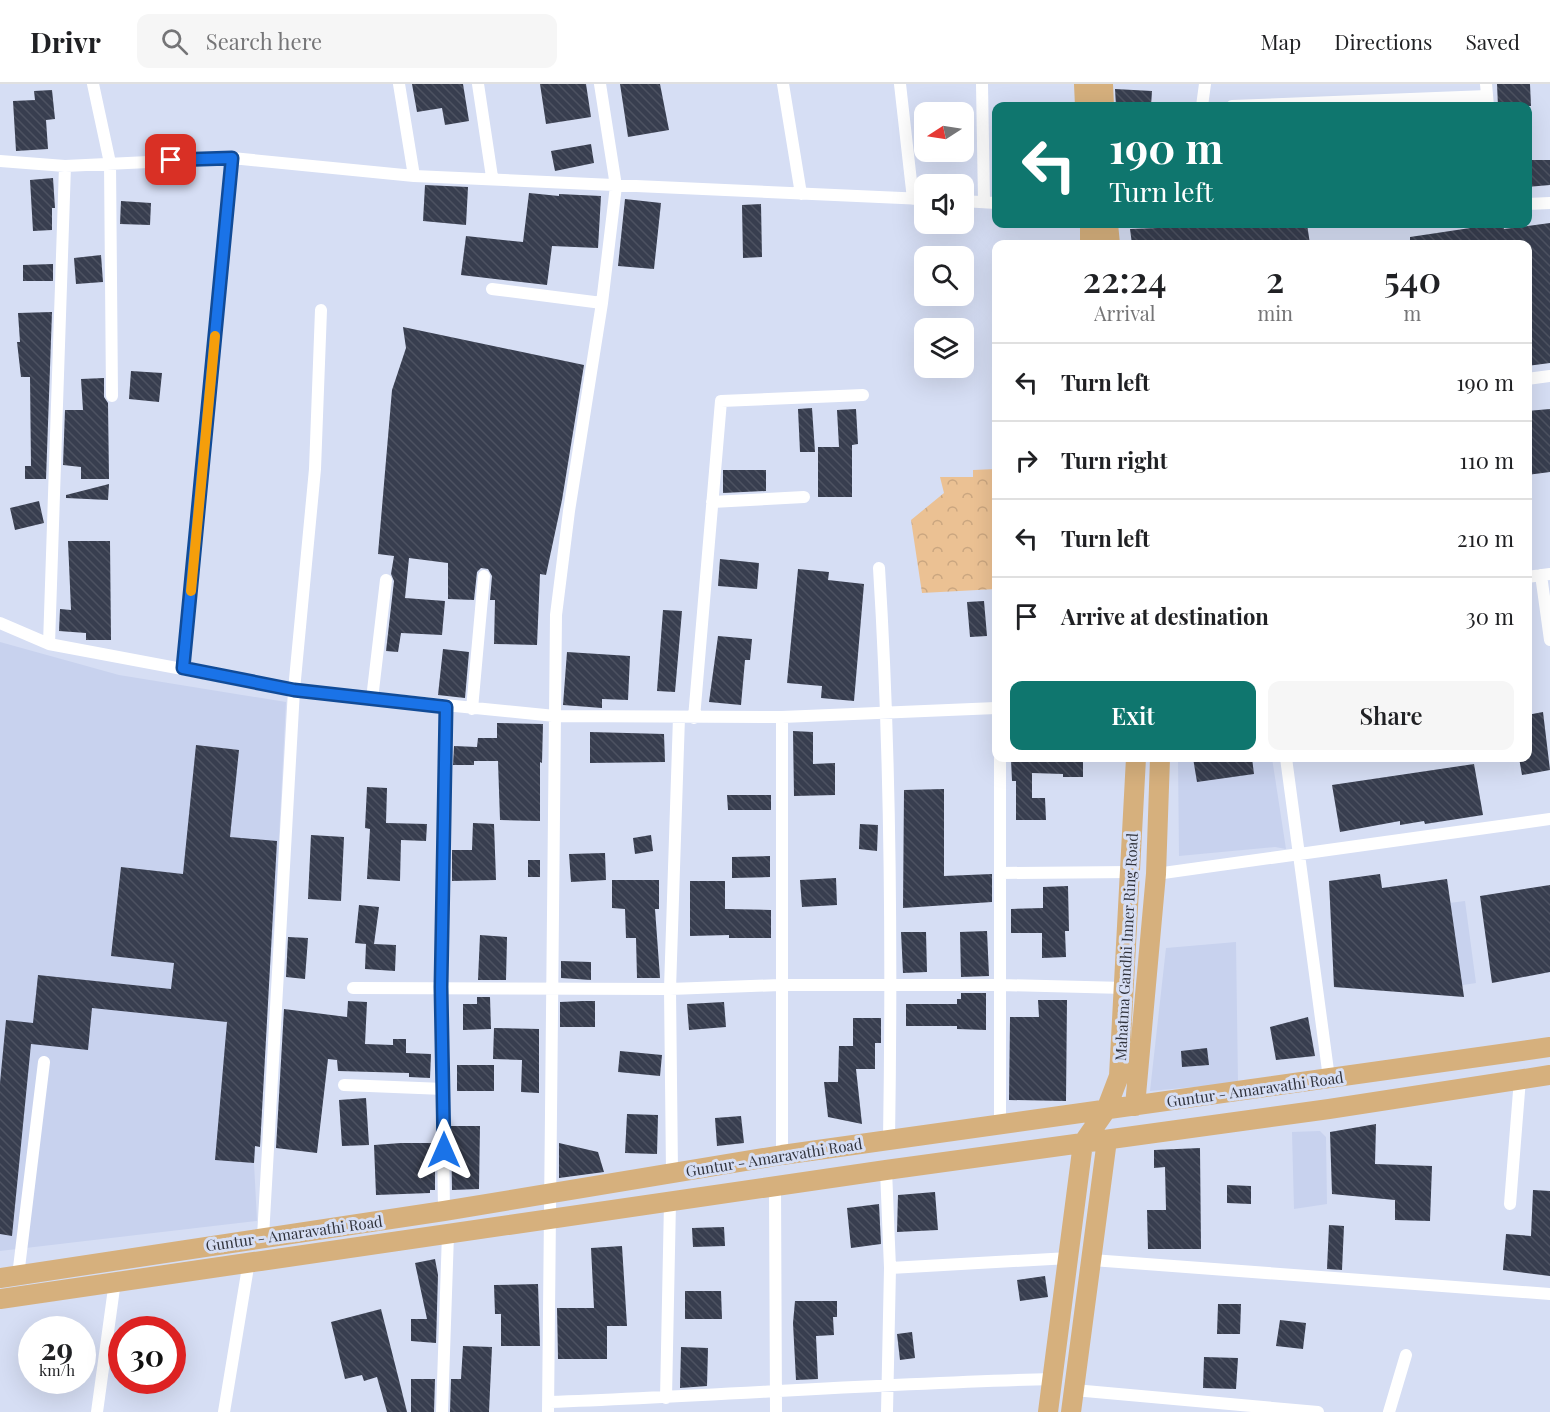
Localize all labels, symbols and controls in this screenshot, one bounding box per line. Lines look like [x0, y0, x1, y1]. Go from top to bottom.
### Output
search box [137, 14, 557, 68]
text: Drivr [30, 23, 101, 60]
icon: search [158, 25, 191, 58]
text: Search here [206, 26, 322, 56]
text: Map [1260, 27, 1301, 55]
text: Directions [1334, 27, 1432, 55]
text: Saved [1465, 27, 1520, 55]
north arrow [914, 102, 974, 162]
map controls [914, 102, 974, 378]
text: 190 m [1109, 119, 1223, 175]
icon: left [1010, 126, 1088, 204]
pin [145, 134, 196, 185]
icon: arrive [154, 143, 187, 176]
text: Turn left [1109, 173, 1213, 209]
button: sound [914, 174, 974, 234]
button: search [914, 246, 974, 306]
text: 22:24 [1083, 254, 1167, 302]
text: 2 [1266, 254, 1284, 302]
text: 540 [1384, 254, 1441, 302]
text: Arrival [1094, 299, 1156, 326]
text: min [1257, 299, 1293, 326]
text: m [1404, 299, 1421, 326]
button: layers [914, 318, 974, 378]
icon: left [1010, 366, 1043, 399]
text: Turn left [1061, 367, 1150, 397]
text: 190 m [1456, 367, 1514, 397]
icon: right [1010, 444, 1043, 477]
text: Turn right [1061, 445, 1167, 475]
text: 110 m [1460, 445, 1514, 475]
icon: left [1010, 522, 1043, 555]
text: Turn left [1061, 523, 1150, 553]
text: 210 m [1457, 523, 1514, 553]
icon: arrive [1010, 600, 1043, 633]
text: Arrive at destination [1061, 601, 1269, 631]
text: 30 m [1466, 601, 1514, 631]
button: Exit [1010, 681, 1256, 750]
button: Share [1268, 681, 1514, 750]
street label: Mahatma Gandhi Inner Ring Road [1110, 832, 1142, 1062]
street label: Guntur - Amaravathi Road [1165, 1067, 1345, 1111]
position arrow [412, 1118, 476, 1182]
street label: Guntur - Amaravathi Road [684, 1133, 864, 1181]
street label: Guntur - Amaravathi Road [204, 1211, 384, 1255]
speed limit sign: 30 [108, 1316, 186, 1394]
text: 29 [41, 1328, 73, 1368]
text: km/h [39, 1360, 75, 1380]

